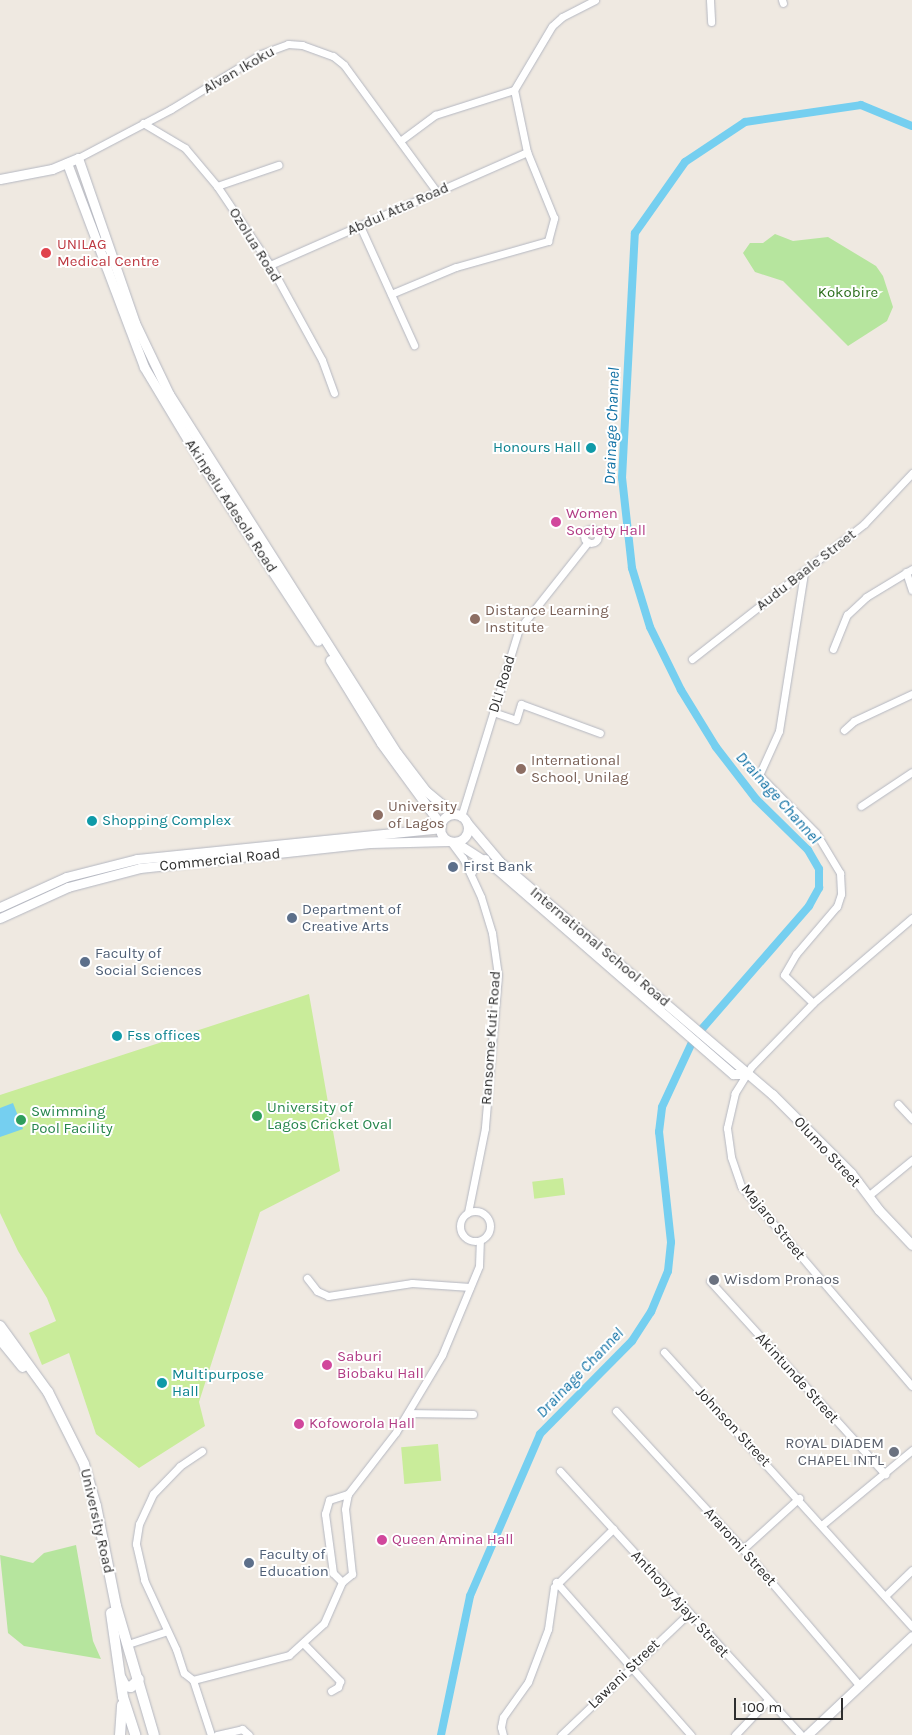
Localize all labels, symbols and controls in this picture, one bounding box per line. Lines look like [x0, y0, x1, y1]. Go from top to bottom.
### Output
street label: Alvan Ikoku [200, 42, 278, 98]
street label: Abdul Atta Road [344, 179, 452, 239]
street label: Ozolua Road [225, 204, 285, 286]
place label: UNILAG Medical Centre [57, 235, 159, 270]
marker: UNILAG Medical Centre [39, 246, 53, 260]
park label: Kokobire [818, 284, 878, 302]
water label: Drainage Channel [600, 367, 624, 485]
street label: Akinpelu Adesola Road [181, 436, 281, 576]
place label: Honours Hall [493, 439, 581, 457]
marker: Honours Hall [585, 442, 597, 454]
place label: Women Society Hall [566, 504, 646, 539]
marker: Women Society Hall [550, 516, 562, 528]
street label: Audu Baale Street [753, 525, 859, 615]
place label: Distance Learning Institute [485, 601, 609, 636]
marker: Distance Learning Institute [469, 613, 481, 625]
street label: DLI Road [485, 653, 519, 715]
water label: Drainage Channel [732, 748, 824, 848]
place label: International School, Unilag [531, 751, 628, 786]
marker: International School, Unilag [515, 763, 527, 775]
place label: University of Lagos [388, 797, 457, 832]
marker: University of Lagos [372, 809, 384, 821]
place label: Shopping Complex [102, 812, 231, 830]
marker: Shopping Complex [86, 815, 98, 827]
street label: Commercial Road [159, 845, 281, 875]
place label: First Bank [463, 858, 533, 876]
marker: First Bank [447, 861, 459, 873]
street label: International School Road [526, 883, 674, 1011]
place label: Department of Creative Arts [302, 900, 401, 935]
marker: Department of Creative Arts [286, 912, 298, 924]
place label: Faculty of Social Sciences [95, 944, 202, 979]
marker: Faculty of Social Sciences [79, 956, 91, 968]
street label: Ransome Kuti Road [477, 970, 505, 1106]
place label: Fss offices [127, 1027, 200, 1045]
marker: Fss offices [111, 1030, 123, 1042]
place label: University of Lagos Cricket Oval [267, 1098, 392, 1133]
place label: Swimming Pool Facility [31, 1102, 113, 1137]
marker: University of Lagos Cricket Oval [251, 1110, 263, 1122]
street label: Olumo Street [790, 1113, 864, 1191]
marker: Swimming Pool Facility [15, 1114, 27, 1126]
street label: Majaro Street [737, 1180, 809, 1264]
place label: Wisdom Pronaos [724, 1271, 840, 1289]
marker: Wisdom Pronaos [708, 1274, 720, 1286]
water label: Drainage Channel [532, 1324, 628, 1422]
street label: Akintunde Street [752, 1329, 842, 1427]
place label: Saburi Biobaku Hall [337, 1347, 424, 1382]
marker: Saburi Biobaku Hall [321, 1359, 333, 1371]
place label: Multipurpose Hall [172, 1365, 264, 1400]
marker: Multipurpose Hall [156, 1377, 168, 1389]
street label: Johnson Street [692, 1383, 774, 1471]
place label: Kofoworola Hall [309, 1415, 415, 1433]
marker: Kofoworola Hall [293, 1418, 305, 1430]
place label: ROYAL DIADEM CHAPEL INT'L [785, 1434, 884, 1469]
marker: ROYAL DIADEM CHAPEL INT'L [888, 1446, 900, 1458]
street label: University Road [76, 1467, 118, 1575]
street label: Araromi Street [700, 1504, 780, 1590]
place label: Queen Amina Hall [392, 1531, 514, 1549]
marker: Queen Amina Hall [376, 1534, 388, 1546]
place label: Faculty of Education [259, 1545, 329, 1580]
street label: Anthony Ajayi Street [627, 1547, 733, 1661]
marker: Faculty of Education [243, 1557, 255, 1569]
street label: Lawani Street [584, 1635, 664, 1713]
scale bar [737, 1688, 846, 1720]
text: 100 m [742, 1698, 782, 1716]

